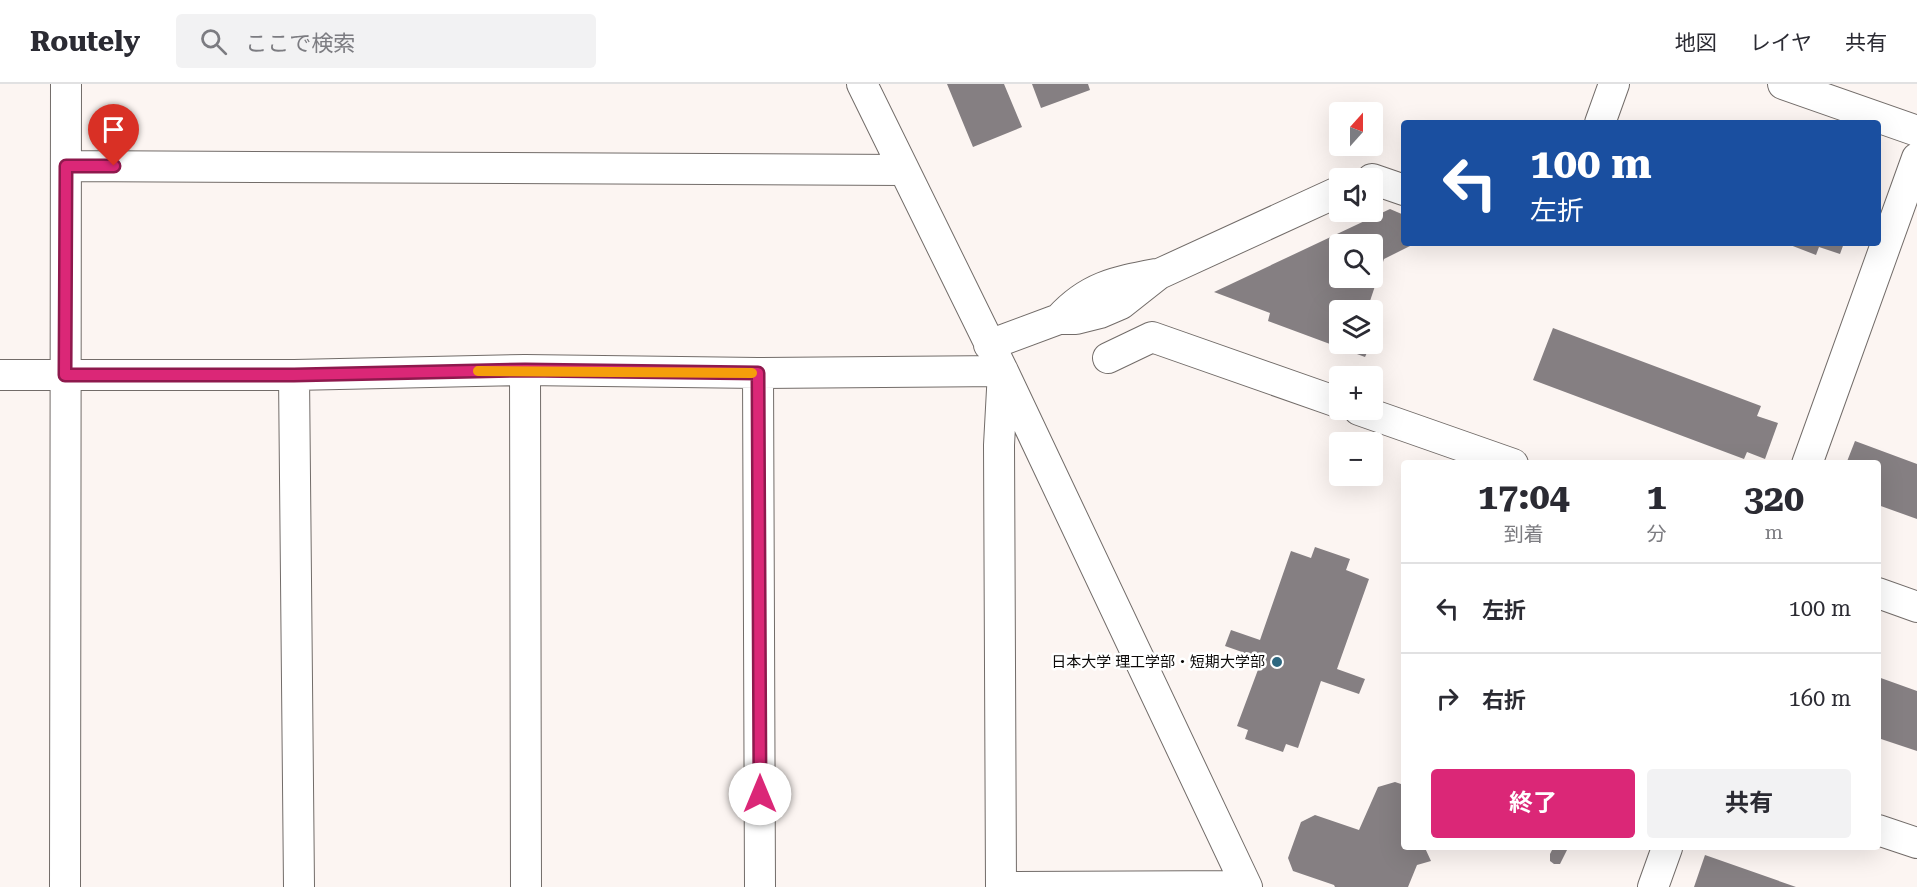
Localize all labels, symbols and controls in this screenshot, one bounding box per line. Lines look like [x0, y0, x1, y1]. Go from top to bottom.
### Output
search box [176, 14, 596, 68]
text: Routely [30, 25, 140, 58]
icon: search [197, 25, 230, 58]
text: ここで検索 [245, 31, 355, 56]
text: 地図 [1675, 31, 1717, 55]
text: レイヤ [1750, 31, 1812, 55]
text: 共有 [1845, 31, 1887, 55]
north arrow [1329, 102, 1383, 156]
map controls [1329, 102, 1383, 486]
pin [88, 104, 139, 166]
icon: arrive [97, 113, 130, 146]
text: 100 m [1530, 139, 1652, 188]
icon: left [1431, 144, 1509, 222]
button: sound [1329, 168, 1383, 222]
text: 左折 [1530, 195, 1584, 227]
button: search [1329, 234, 1383, 288]
button: layers [1329, 300, 1383, 354]
button: + [1329, 366, 1383, 420]
button: − [1329, 432, 1383, 486]
text: 17:04 [1478, 476, 1570, 518]
text: 1 [1647, 476, 1667, 518]
text: 320 [1744, 478, 1804, 520]
text: m [1765, 520, 1783, 544]
text: 到着 [1504, 522, 1544, 546]
text: 分 [1647, 522, 1667, 546]
icon: left [1431, 592, 1464, 625]
text: 100 m [1788, 596, 1851, 621]
text: 左折 [1482, 598, 1526, 623]
place label: 日本大学 理工学部・短期大学部 [1051, 653, 1265, 671]
marker: 日本大学 理工学部・短期大学部 [1270, 655, 1284, 669]
icon: right [1431, 682, 1464, 715]
text: 160 m [1788, 686, 1851, 711]
text: 右折 [1482, 688, 1526, 713]
position arrow [728, 762, 792, 826]
button: 終了 [1431, 769, 1635, 838]
button: 共有 [1647, 769, 1851, 838]

